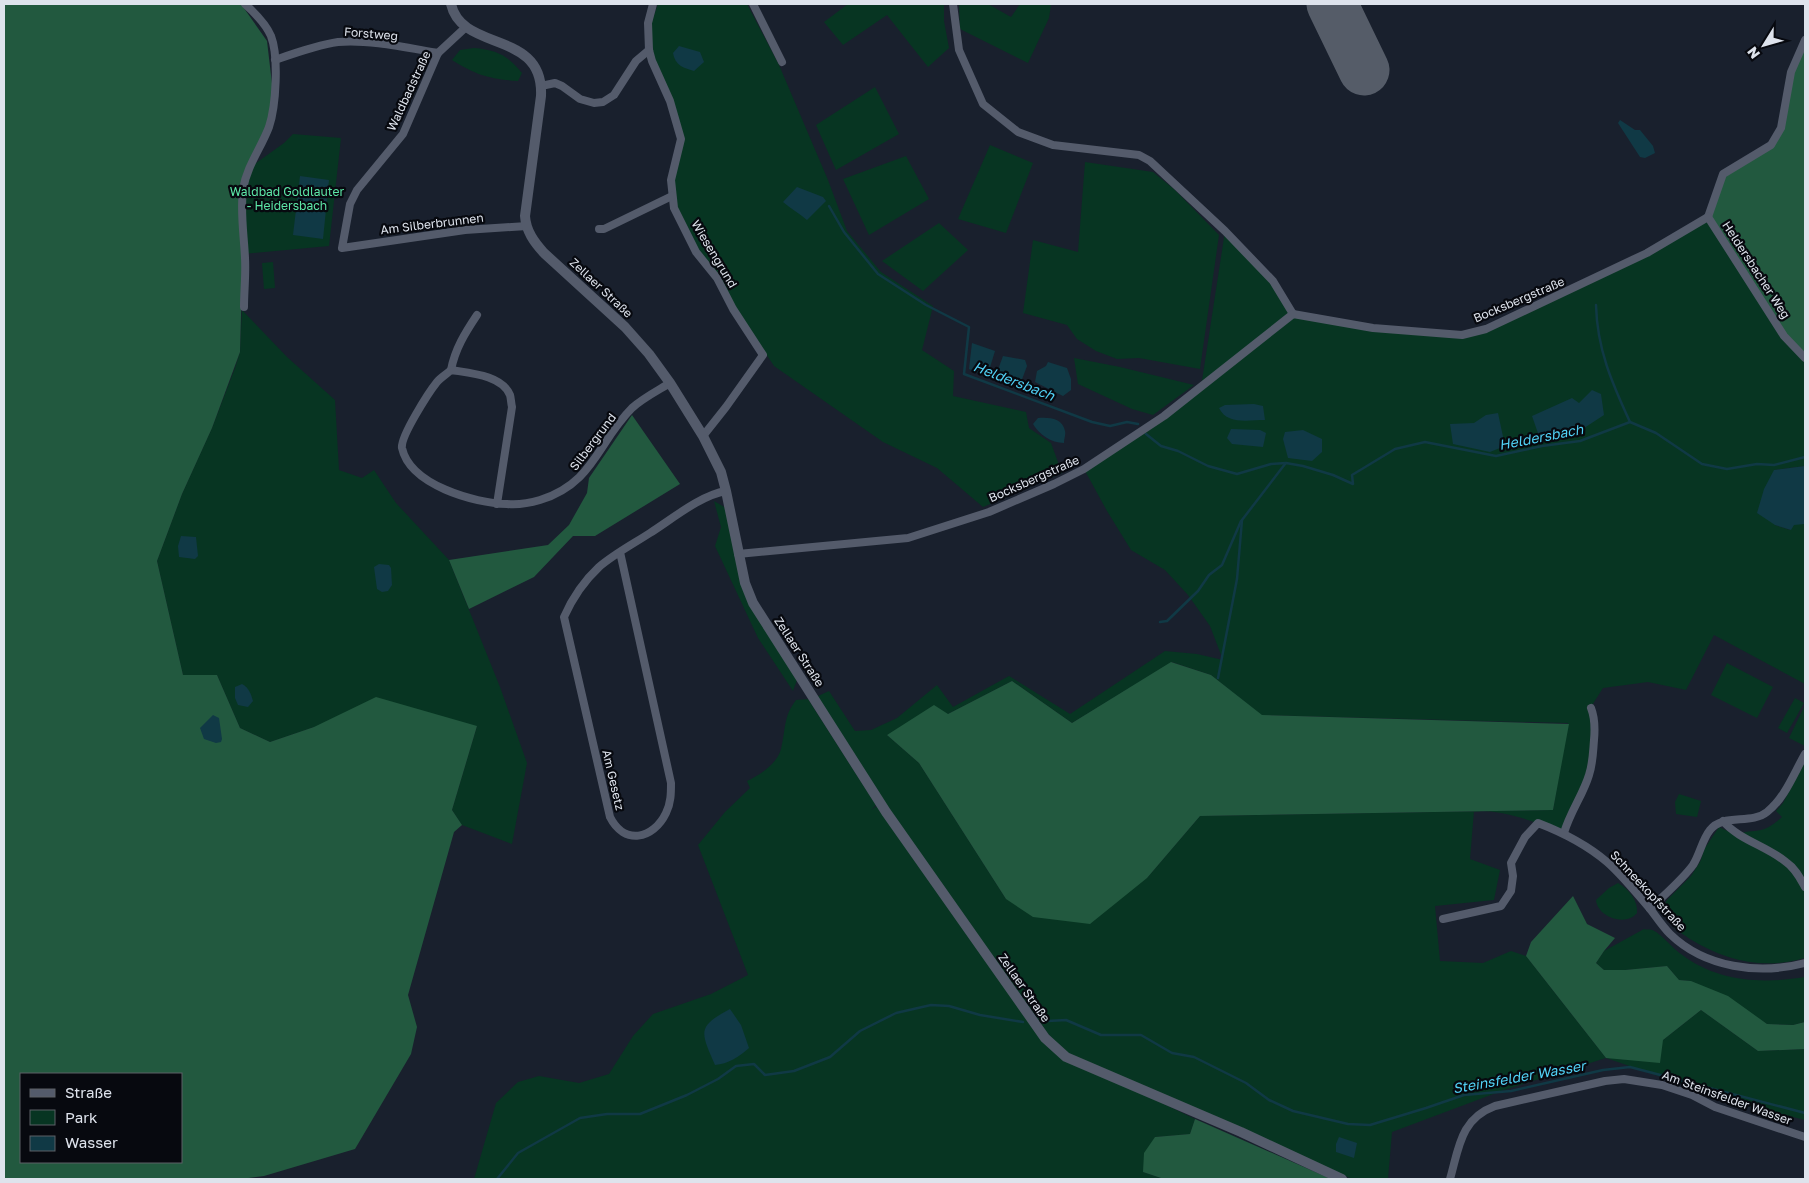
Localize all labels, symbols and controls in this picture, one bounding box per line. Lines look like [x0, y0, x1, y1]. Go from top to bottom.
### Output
north arrow [1739, 20, 1789, 70]
street label: Forstweg [343, 24, 399, 43]
text: N [1743, 44, 1763, 62]
street label: Waldbadstraße [383, 48, 434, 133]
park label: Waldbad Goldlauter - Heidersbach [230, 184, 345, 213]
street label: Am Silberbrunnen [379, 210, 484, 237]
street label: Wiesengrund [688, 217, 741, 290]
street label: Heldersbacher Weg [1719, 218, 1794, 321]
street label: Zellaer Straße [567, 255, 636, 321]
street label: Bocksbergstraße [1471, 274, 1567, 326]
water label: Heldersbach [971, 357, 1058, 404]
street label: Silbergrund [566, 410, 619, 473]
water label: Heldersbach [1497, 420, 1586, 453]
street label: Bocksbergstraße [986, 452, 1081, 505]
street label: Zellaer Straße [771, 614, 828, 690]
street label: Am Gesetz [599, 748, 628, 812]
street label: Schneekopfstraße [1607, 847, 1690, 934]
street label: Zellaer Straße [995, 950, 1054, 1025]
water label: Steinsfelder Wasser [1451, 1056, 1589, 1097]
street label: Am Steinsfelder Wasser [1660, 1067, 1794, 1128]
legend [20, 1073, 182, 1163]
text: Straße [65, 1083, 112, 1101]
text: Park [65, 1108, 98, 1126]
text: Wasser [65, 1133, 118, 1151]

